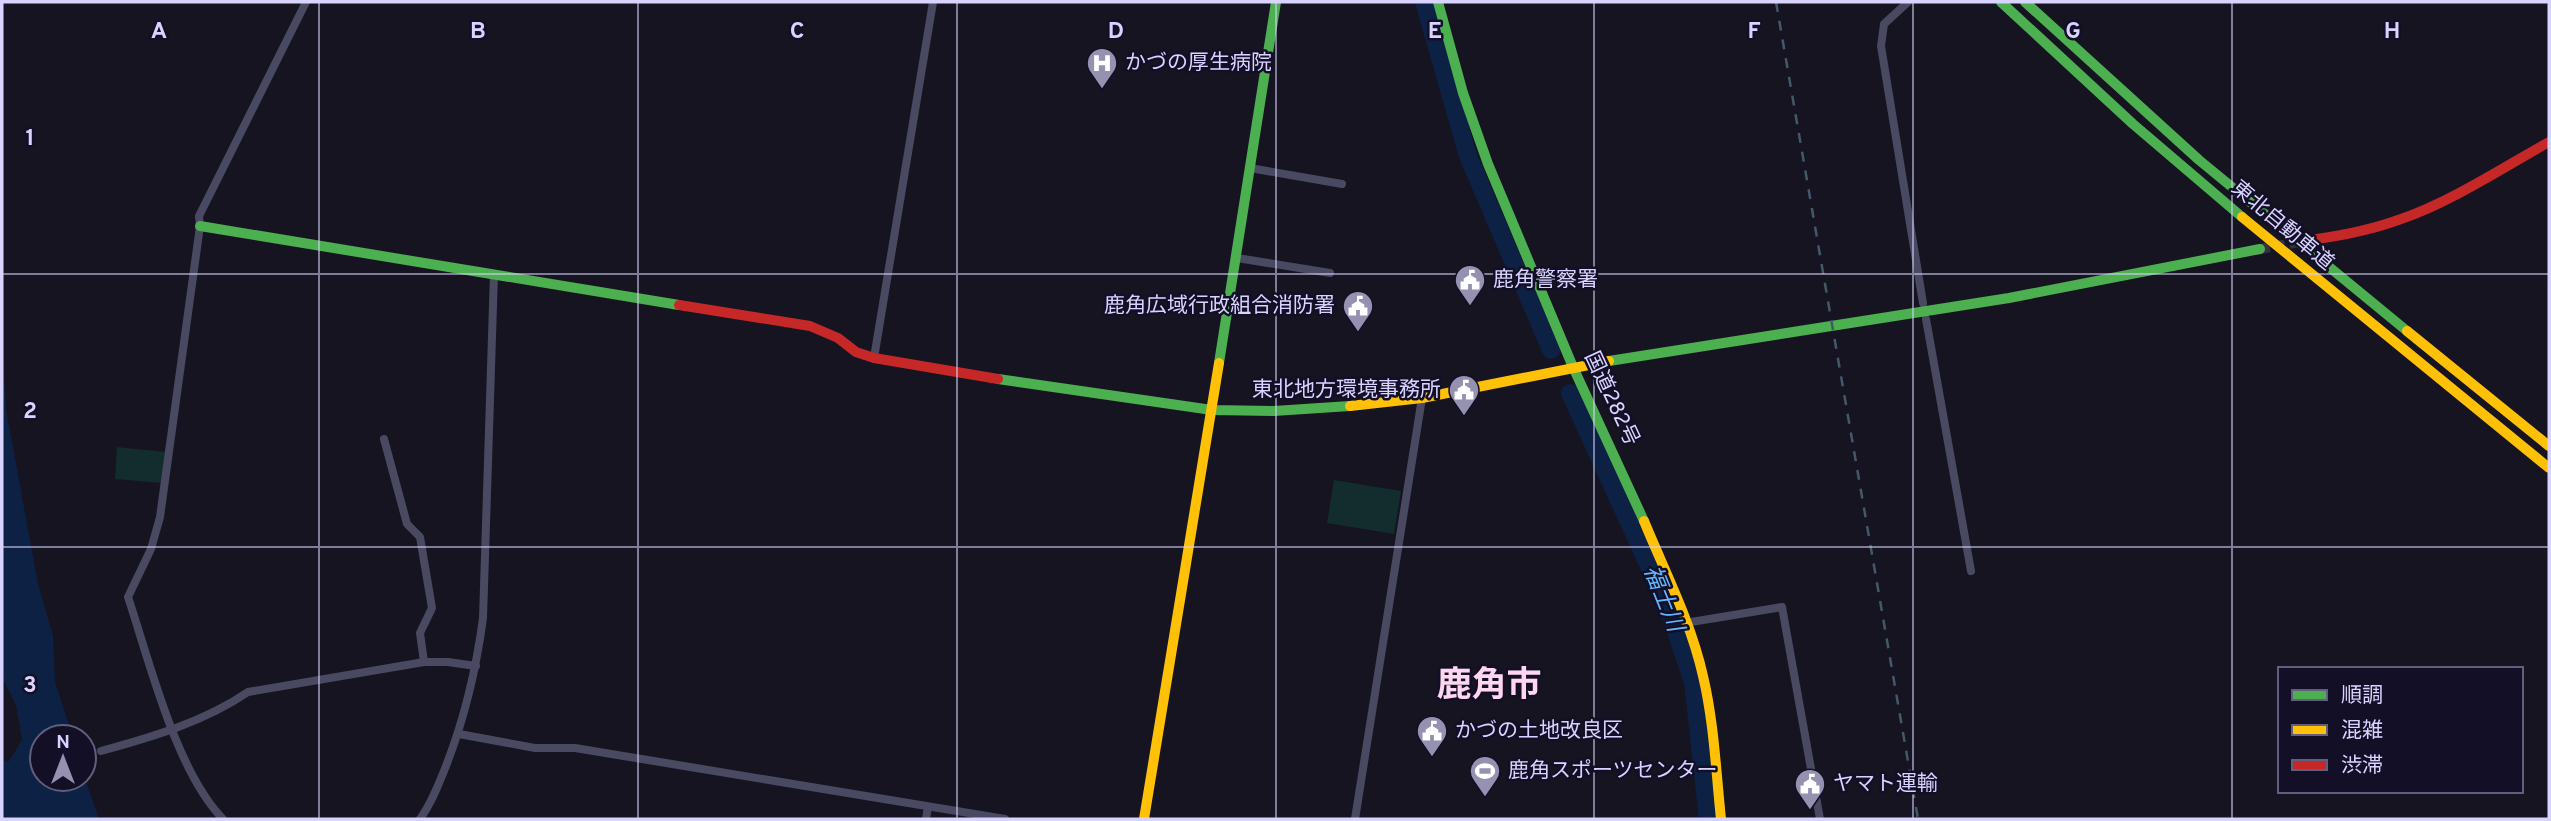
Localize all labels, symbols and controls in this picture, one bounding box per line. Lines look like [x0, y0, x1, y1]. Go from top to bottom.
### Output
text: A [151, 18, 167, 47]
text: B [470, 18, 486, 47]
text: C [790, 18, 804, 47]
text: D [1108, 18, 1124, 47]
text: E [1428, 18, 1442, 47]
text: F [1747, 18, 1761, 47]
text: G [2065, 18, 2081, 47]
text: H [2384, 18, 2400, 47]
hospital icon: かづの厚生病院 [1085, 46, 1119, 90]
place label: かづの厚生病院 [1125, 50, 1272, 77]
text: 1 [25, 125, 35, 154]
street label: 東北自動車道 [2225, 175, 2339, 277]
public building icon: 鹿角警察署 [1453, 263, 1487, 307]
place label: 鹿角警察署 [1493, 267, 1598, 294]
public building icon: 鹿角広域行政組合消防署 [1341, 289, 1375, 333]
place label: 鹿角広域行政組合消防署 [1104, 293, 1335, 320]
street label: 国道282号 [1577, 347, 1645, 451]
public building icon: 東北地方環境事務所 [1447, 373, 1481, 417]
place label: 東北地方環境事務所 [1252, 377, 1441, 404]
text: 2 [23, 398, 37, 427]
water label: 福士川 [1636, 562, 1689, 639]
district label: 鹿角市 [1436, 665, 1542, 709]
legend [2278, 667, 2523, 793]
text: 3 [23, 672, 37, 701]
text: 順調 [2341, 683, 2383, 710]
public building icon: かづの土地改良区 [1415, 714, 1449, 758]
place label: かづの土地改良区 [1455, 718, 1623, 745]
text: 混雑 [2341, 718, 2383, 745]
north arrow [28, 723, 98, 793]
text: N [56, 731, 70, 755]
text: 渋滞 [2341, 753, 2383, 780]
sports icon: 鹿角スポーツセンター [1468, 754, 1502, 798]
place label: 鹿角スポーツセンター [1508, 758, 1718, 785]
public building icon: ヤマト運輸 [1793, 767, 1827, 811]
place label: ヤマト運輸 [1833, 771, 1938, 798]

